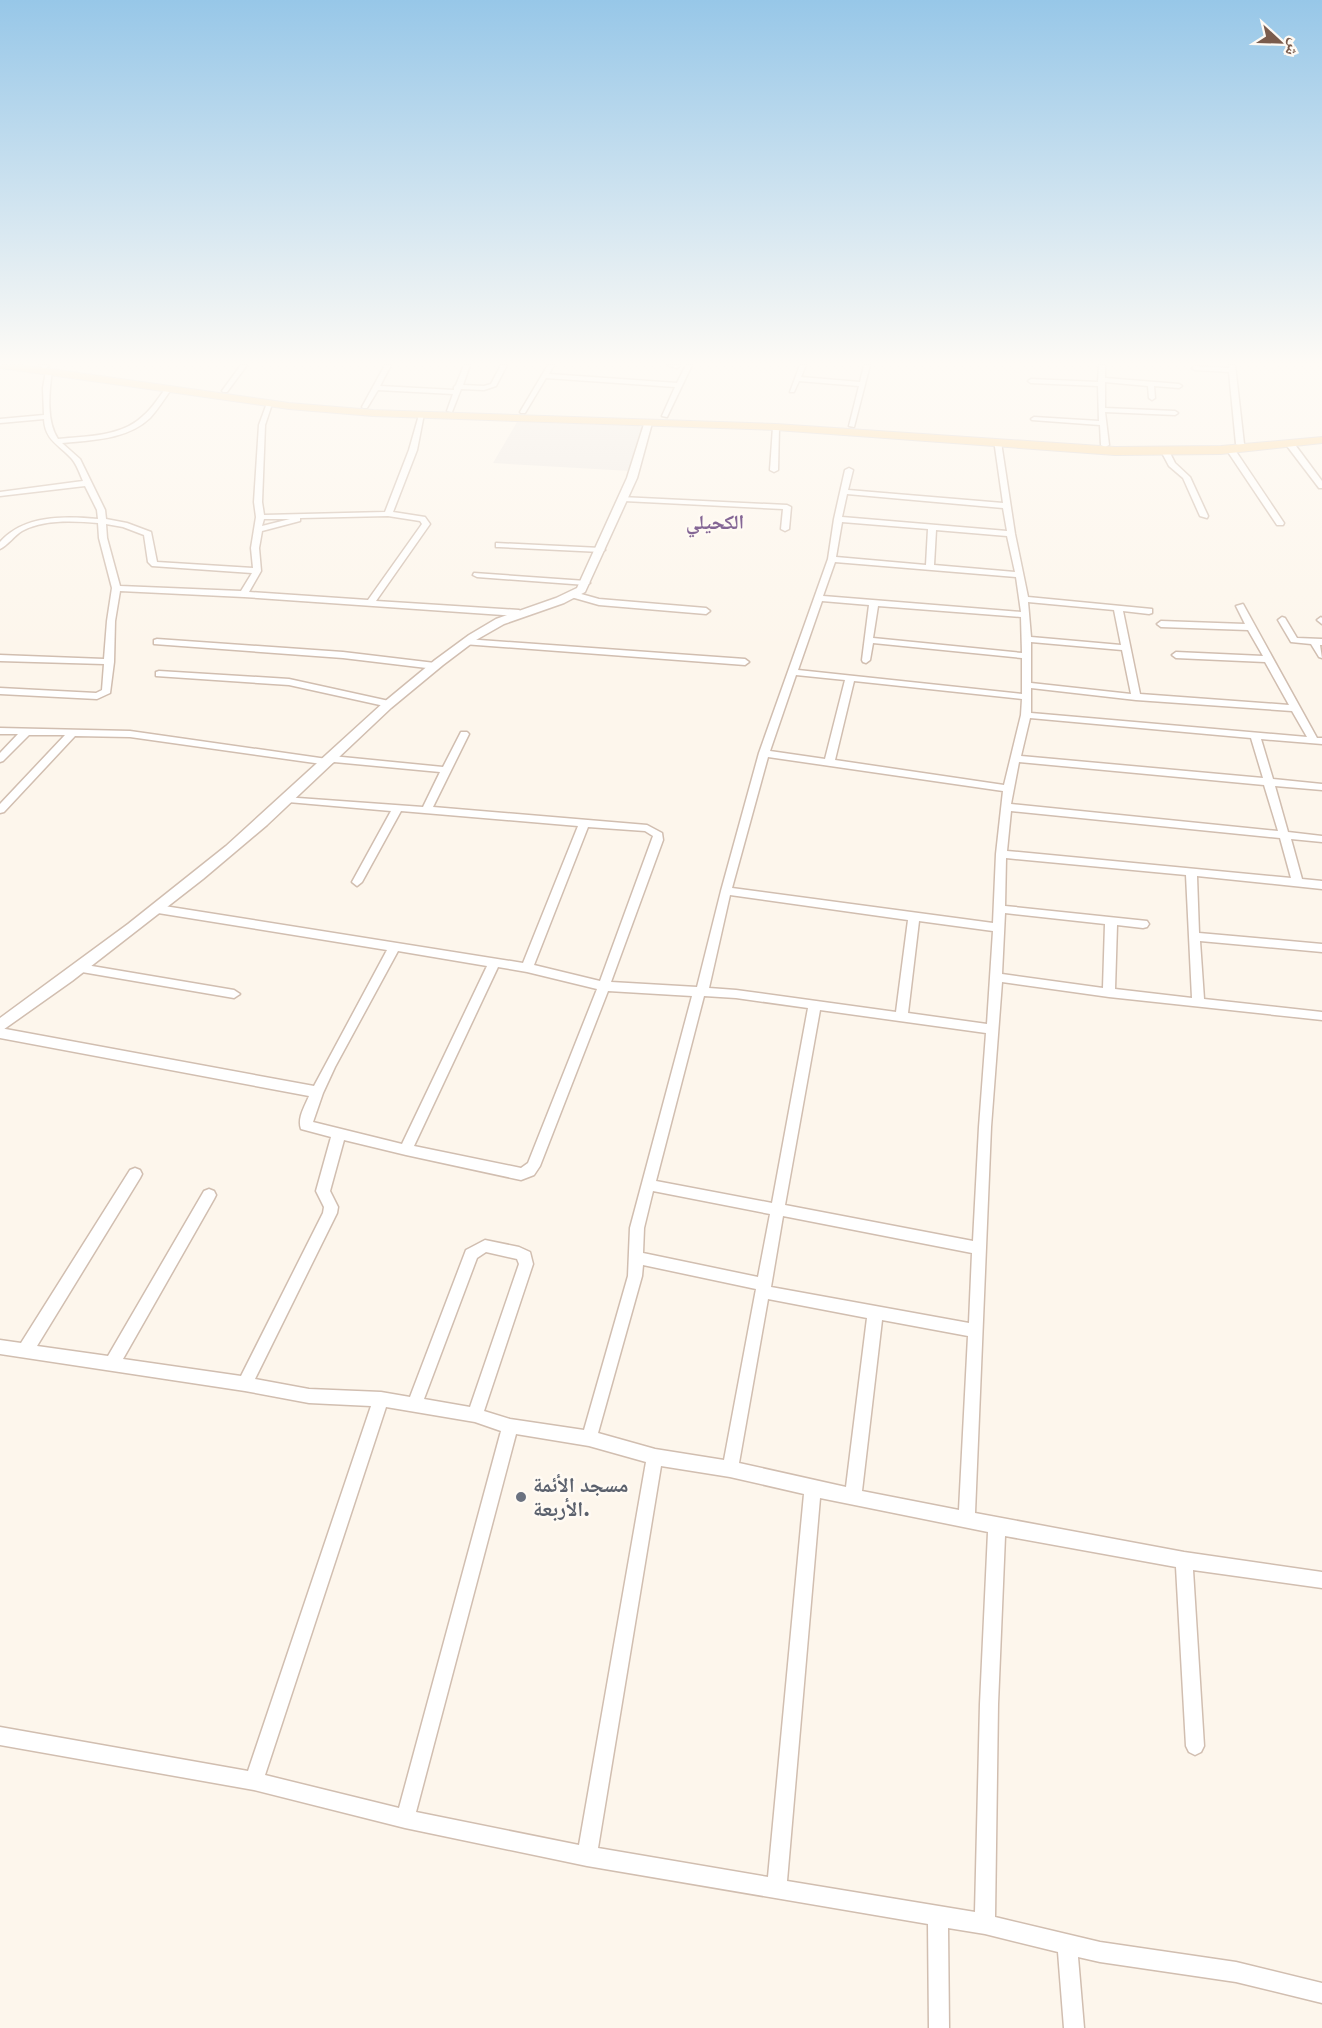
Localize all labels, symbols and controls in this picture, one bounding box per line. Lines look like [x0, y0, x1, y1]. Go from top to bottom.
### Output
north arrow [1250, 12, 1310, 72]
text: ش [1281, 36, 1306, 59]
district label: الكحيلي [686, 509, 744, 538]
place label: مسجد الأئمة الأربعة. [533, 1471, 628, 1521]
marker: مسجد الأئمة الأربعة. [514, 1490, 528, 1504]

